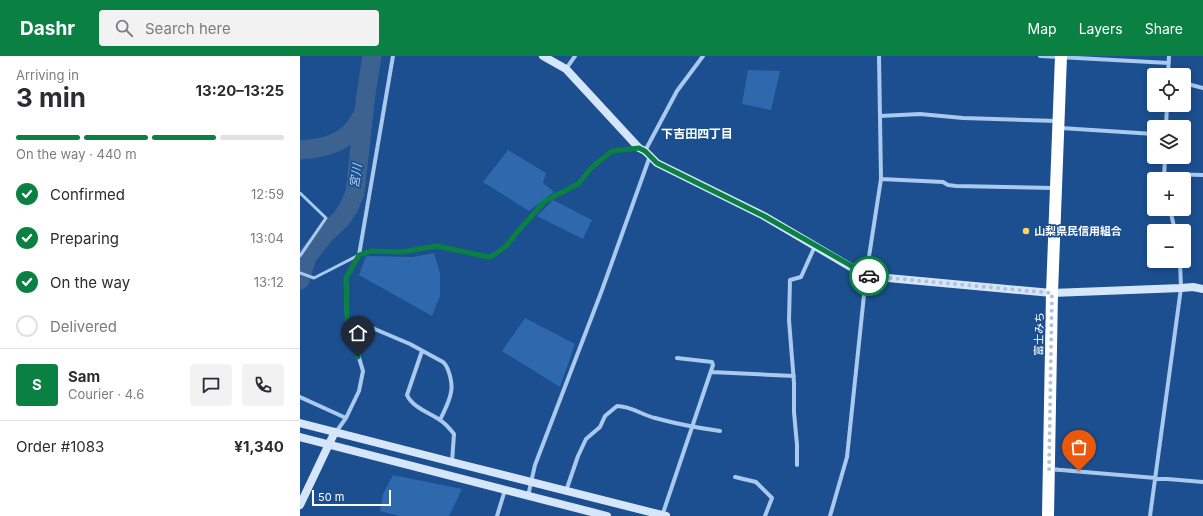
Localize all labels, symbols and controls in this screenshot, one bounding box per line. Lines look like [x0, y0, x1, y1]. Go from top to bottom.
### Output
search box [99, 10, 379, 46]
text: Dashr [20, 17, 75, 40]
icon: search [113, 17, 135, 39]
text: Search here [145, 19, 231, 38]
text: Map [1028, 20, 1057, 37]
text: Layers [1079, 20, 1123, 37]
text: Share [1145, 20, 1183, 37]
text: Arriving in [16, 67, 79, 83]
map controls [1147, 68, 1191, 268]
button: locate [1147, 68, 1191, 112]
text: 13:20–13:25 [196, 81, 284, 100]
text: 3 min [16, 82, 86, 113]
button: layers [1147, 120, 1191, 164]
district label: 下吉田四丁目 [661, 126, 733, 141]
text: On the way · 440 m [16, 146, 137, 162]
water label: 宮川 [346, 161, 365, 189]
button: + [1147, 172, 1191, 216]
icon: check [16, 183, 38, 205]
text: Confirmed [50, 185, 125, 204]
text: 12:59 [251, 186, 284, 202]
place label: 山梨県民信用組合 [1034, 224, 1122, 238]
button: − [1147, 224, 1191, 268]
marker: 山梨県民信用組合 [1021, 226, 1031, 236]
icon: check [16, 227, 38, 249]
text: Preparing [50, 229, 119, 248]
text: 13:04 [250, 230, 284, 246]
courier [849, 256, 889, 296]
icon: car [858, 265, 880, 287]
icon: check [16, 271, 38, 293]
text: On the way [50, 273, 130, 292]
text: 13:12 [254, 274, 284, 290]
street label: 富士みち [1032, 312, 1046, 356]
pin [341, 316, 375, 357]
text: Delivered [50, 317, 117, 336]
icon: home [347, 322, 369, 344]
button: chat [190, 364, 232, 406]
button: phone [242, 364, 284, 406]
text: Sam [68, 367, 100, 386]
text: S [32, 375, 42, 394]
text: Courier · 4.6 [68, 386, 144, 402]
pin [1062, 430, 1096, 471]
icon: bag [1068, 436, 1090, 458]
text: Order #1083 [16, 437, 104, 456]
text: ¥1,340 [234, 437, 284, 456]
scale bar [312, 488, 391, 507]
text: 50 m [318, 490, 344, 504]

